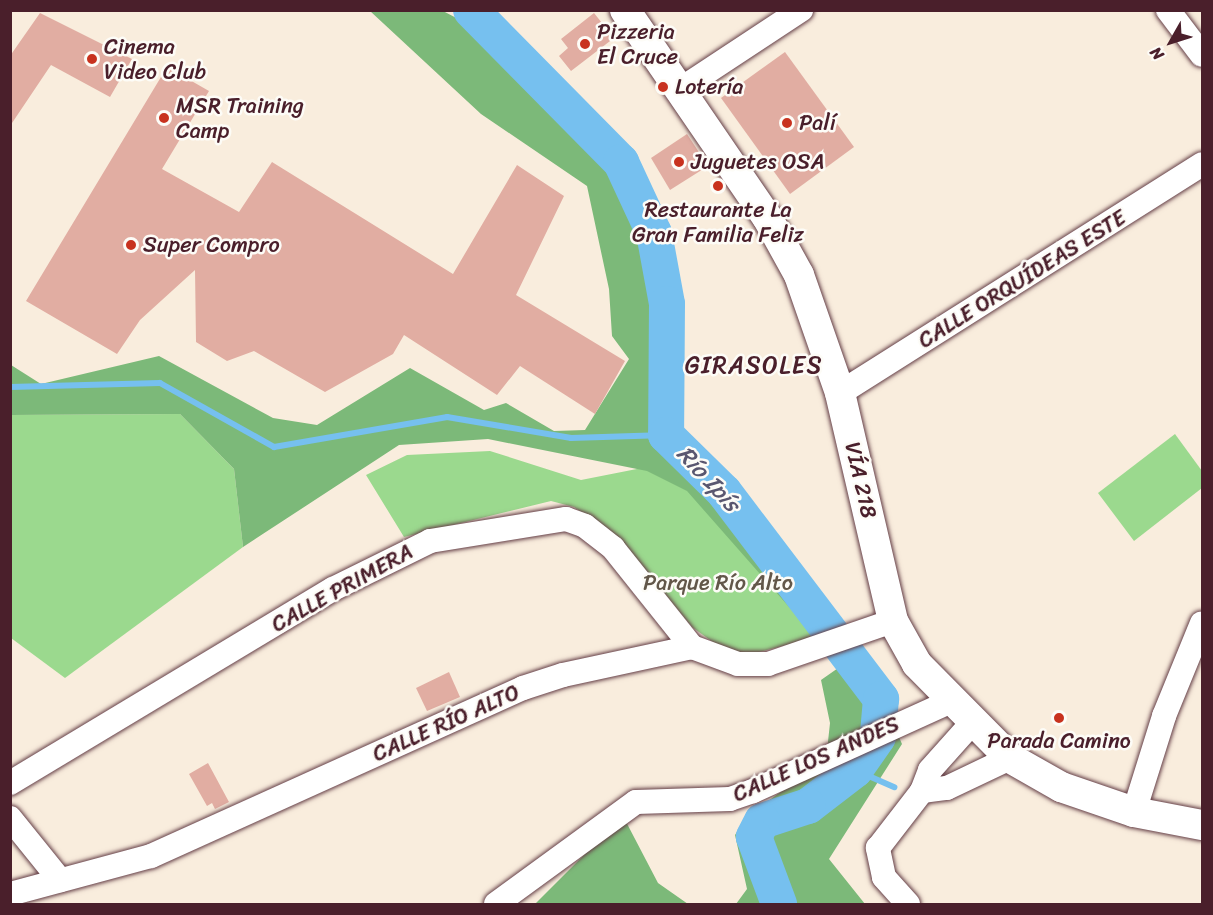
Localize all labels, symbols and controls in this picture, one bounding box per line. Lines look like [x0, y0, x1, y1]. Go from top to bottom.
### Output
north arrow [1141, 12, 1201, 72]
place label: Pizzeria El Cruce [597, 18, 678, 70]
place label: Cinema Video Club [104, 33, 206, 84]
marker: Pizzeria El Cruce [578, 37, 592, 51]
text: N [1142, 40, 1171, 67]
marker: Cinema Video Club [85, 52, 99, 66]
place label: Lotería [675, 74, 743, 100]
marker: Lotería [656, 80, 670, 94]
place label: MSR Training Camp [176, 92, 304, 144]
place label: Palí [799, 110, 836, 136]
marker: MSR Training Camp [157, 111, 171, 125]
marker: Palí [780, 116, 794, 130]
place label: Juguetes OSA [691, 149, 825, 175]
marker: Juguetes OSA [672, 155, 686, 169]
marker: Restaurante La Gran Familia Feliz [711, 179, 725, 193]
place label: Restaurante La Gran Familia Feliz [632, 196, 804, 248]
street label: CALLE ORQUÍDEAS ESTE [913, 204, 1131, 354]
place label: Super Compro [143, 232, 280, 258]
marker: Super Compro [124, 238, 138, 252]
district label: GIRASOLES [686, 352, 822, 380]
street label: VÍA 218 [839, 439, 883, 521]
water label: Río Ipís [670, 440, 746, 518]
street label: CALLE PRIMERA [266, 538, 418, 638]
park label: Parque Río Alto [643, 570, 793, 596]
street label: CALLE RÍO ALTO [369, 679, 523, 767]
street label: CALLE LOS ANDES [730, 711, 902, 807]
marker: Parada Camino [1052, 711, 1066, 725]
place label: Parada Camino [987, 728, 1131, 754]

